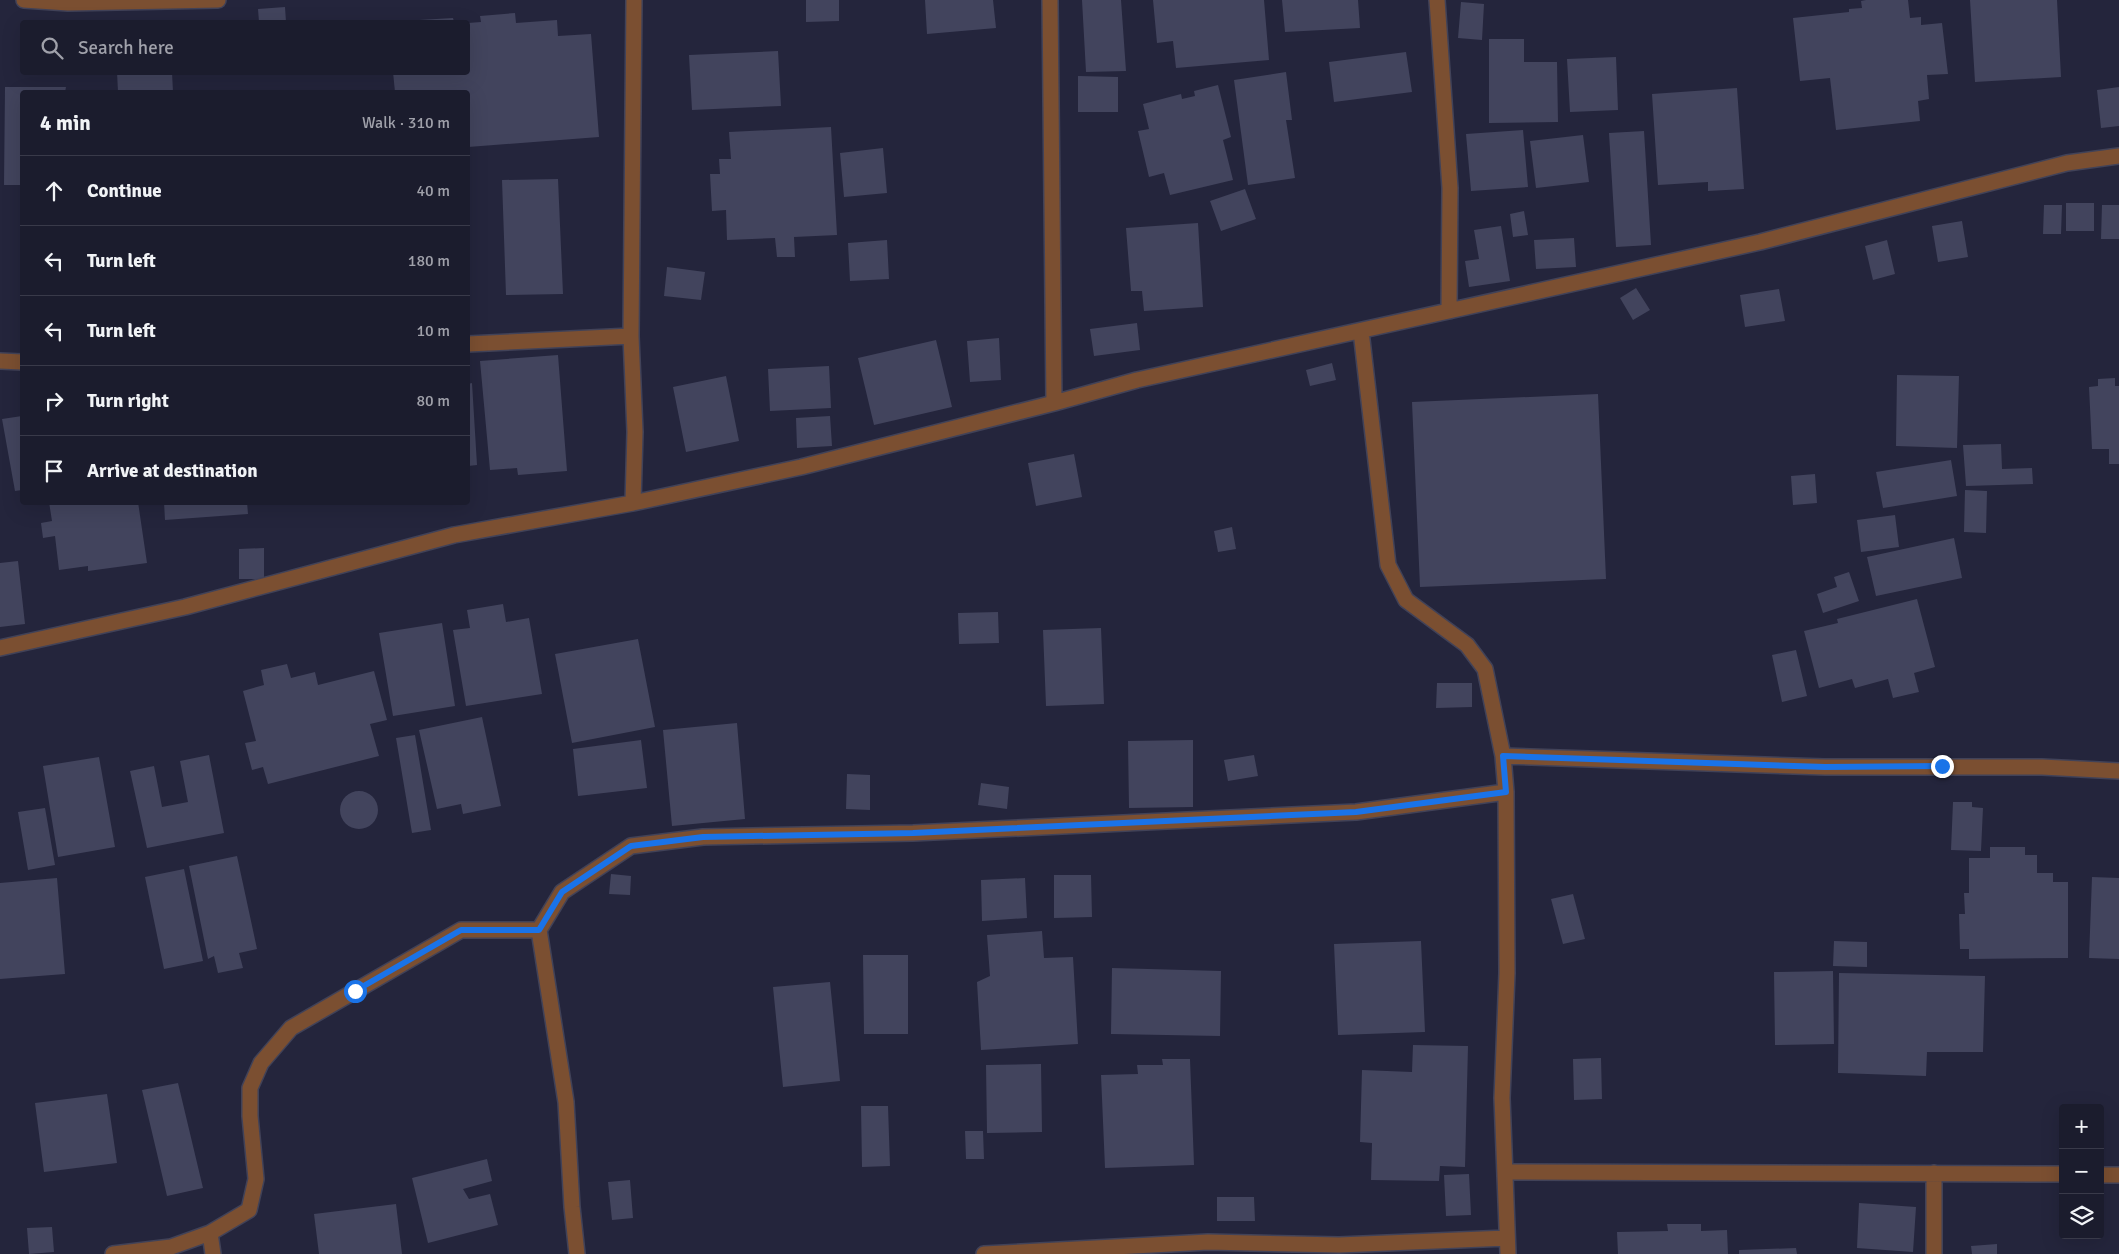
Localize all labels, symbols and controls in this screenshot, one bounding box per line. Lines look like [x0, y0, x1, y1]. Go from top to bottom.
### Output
search box [20, 20, 470, 75]
icon: search [38, 34, 66, 62]
text: Search here [78, 36, 174, 60]
text: 4 min [40, 110, 91, 136]
text: Walk · 310 m [362, 113, 450, 133]
icon: ahead [40, 177, 68, 205]
text: Continue [87, 179, 162, 203]
text: 40 m [416, 181, 450, 201]
icon: left [40, 247, 68, 275]
text: Turn left [87, 249, 156, 273]
text: 180 m [408, 251, 450, 271]
icon: left [40, 317, 68, 345]
text: Turn left [87, 319, 156, 343]
text: 10 m [416, 321, 450, 341]
icon: right [40, 387, 68, 415]
text: Turn right [87, 389, 169, 413]
text: 80 m [416, 391, 450, 411]
icon: arrive [40, 457, 68, 485]
text: Arrive at destination [87, 459, 258, 483]
route end [1931, 755, 1954, 778]
route start [344, 980, 367, 1003]
map controls [2059, 1104, 2104, 1239]
button: + [2059, 1104, 2104, 1149]
button: − [2059, 1149, 2104, 1194]
button: layers [2059, 1194, 2104, 1239]

